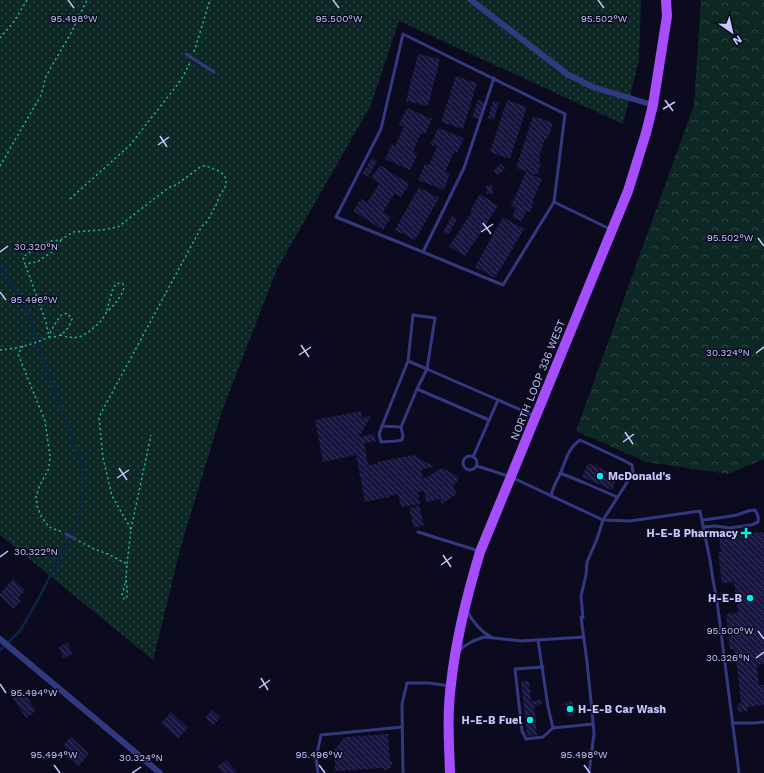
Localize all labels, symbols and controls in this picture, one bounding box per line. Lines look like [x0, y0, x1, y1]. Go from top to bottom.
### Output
north arrow [712, 12, 752, 52]
text: 95.498°W [50, 13, 98, 24]
text: 95.500°W [315, 13, 363, 24]
text: 95.502°W [581, 13, 628, 24]
text: N [730, 32, 744, 48]
text: 95.502°W [707, 232, 754, 243]
text: 30.320°N [14, 241, 58, 252]
text: 95.496°W [10, 294, 58, 305]
street label: NORTH LOOP 336 WEST [508, 318, 568, 442]
text: 30.324°N [706, 347, 750, 358]
place label: McDonald's [608, 470, 671, 483]
marker: McDonald's [595, 471, 605, 481]
place label: H-E-B Pharmacy [647, 527, 739, 540]
marker: H-E-B Pharmacy [741, 528, 751, 538]
text: 30.322°N [14, 546, 58, 557]
place label: H-E-B [708, 592, 742, 605]
marker: H-E-B [745, 593, 755, 603]
text: 95.500°W [706, 625, 754, 636]
text: 30.326°N [706, 652, 750, 663]
text: 95.494°W [10, 687, 58, 698]
place label: H-E-B Car Wash [578, 703, 666, 716]
marker: H-E-B Car Wash [565, 704, 575, 714]
place label: H-E-B Fuel [462, 714, 522, 727]
marker: H-E-B Fuel [525, 715, 535, 725]
text: 95.494°W [30, 749, 78, 760]
text: 95.496°W [295, 749, 343, 760]
text: 95.498°W [560, 749, 608, 760]
text: 30.324°N [119, 752, 163, 763]

